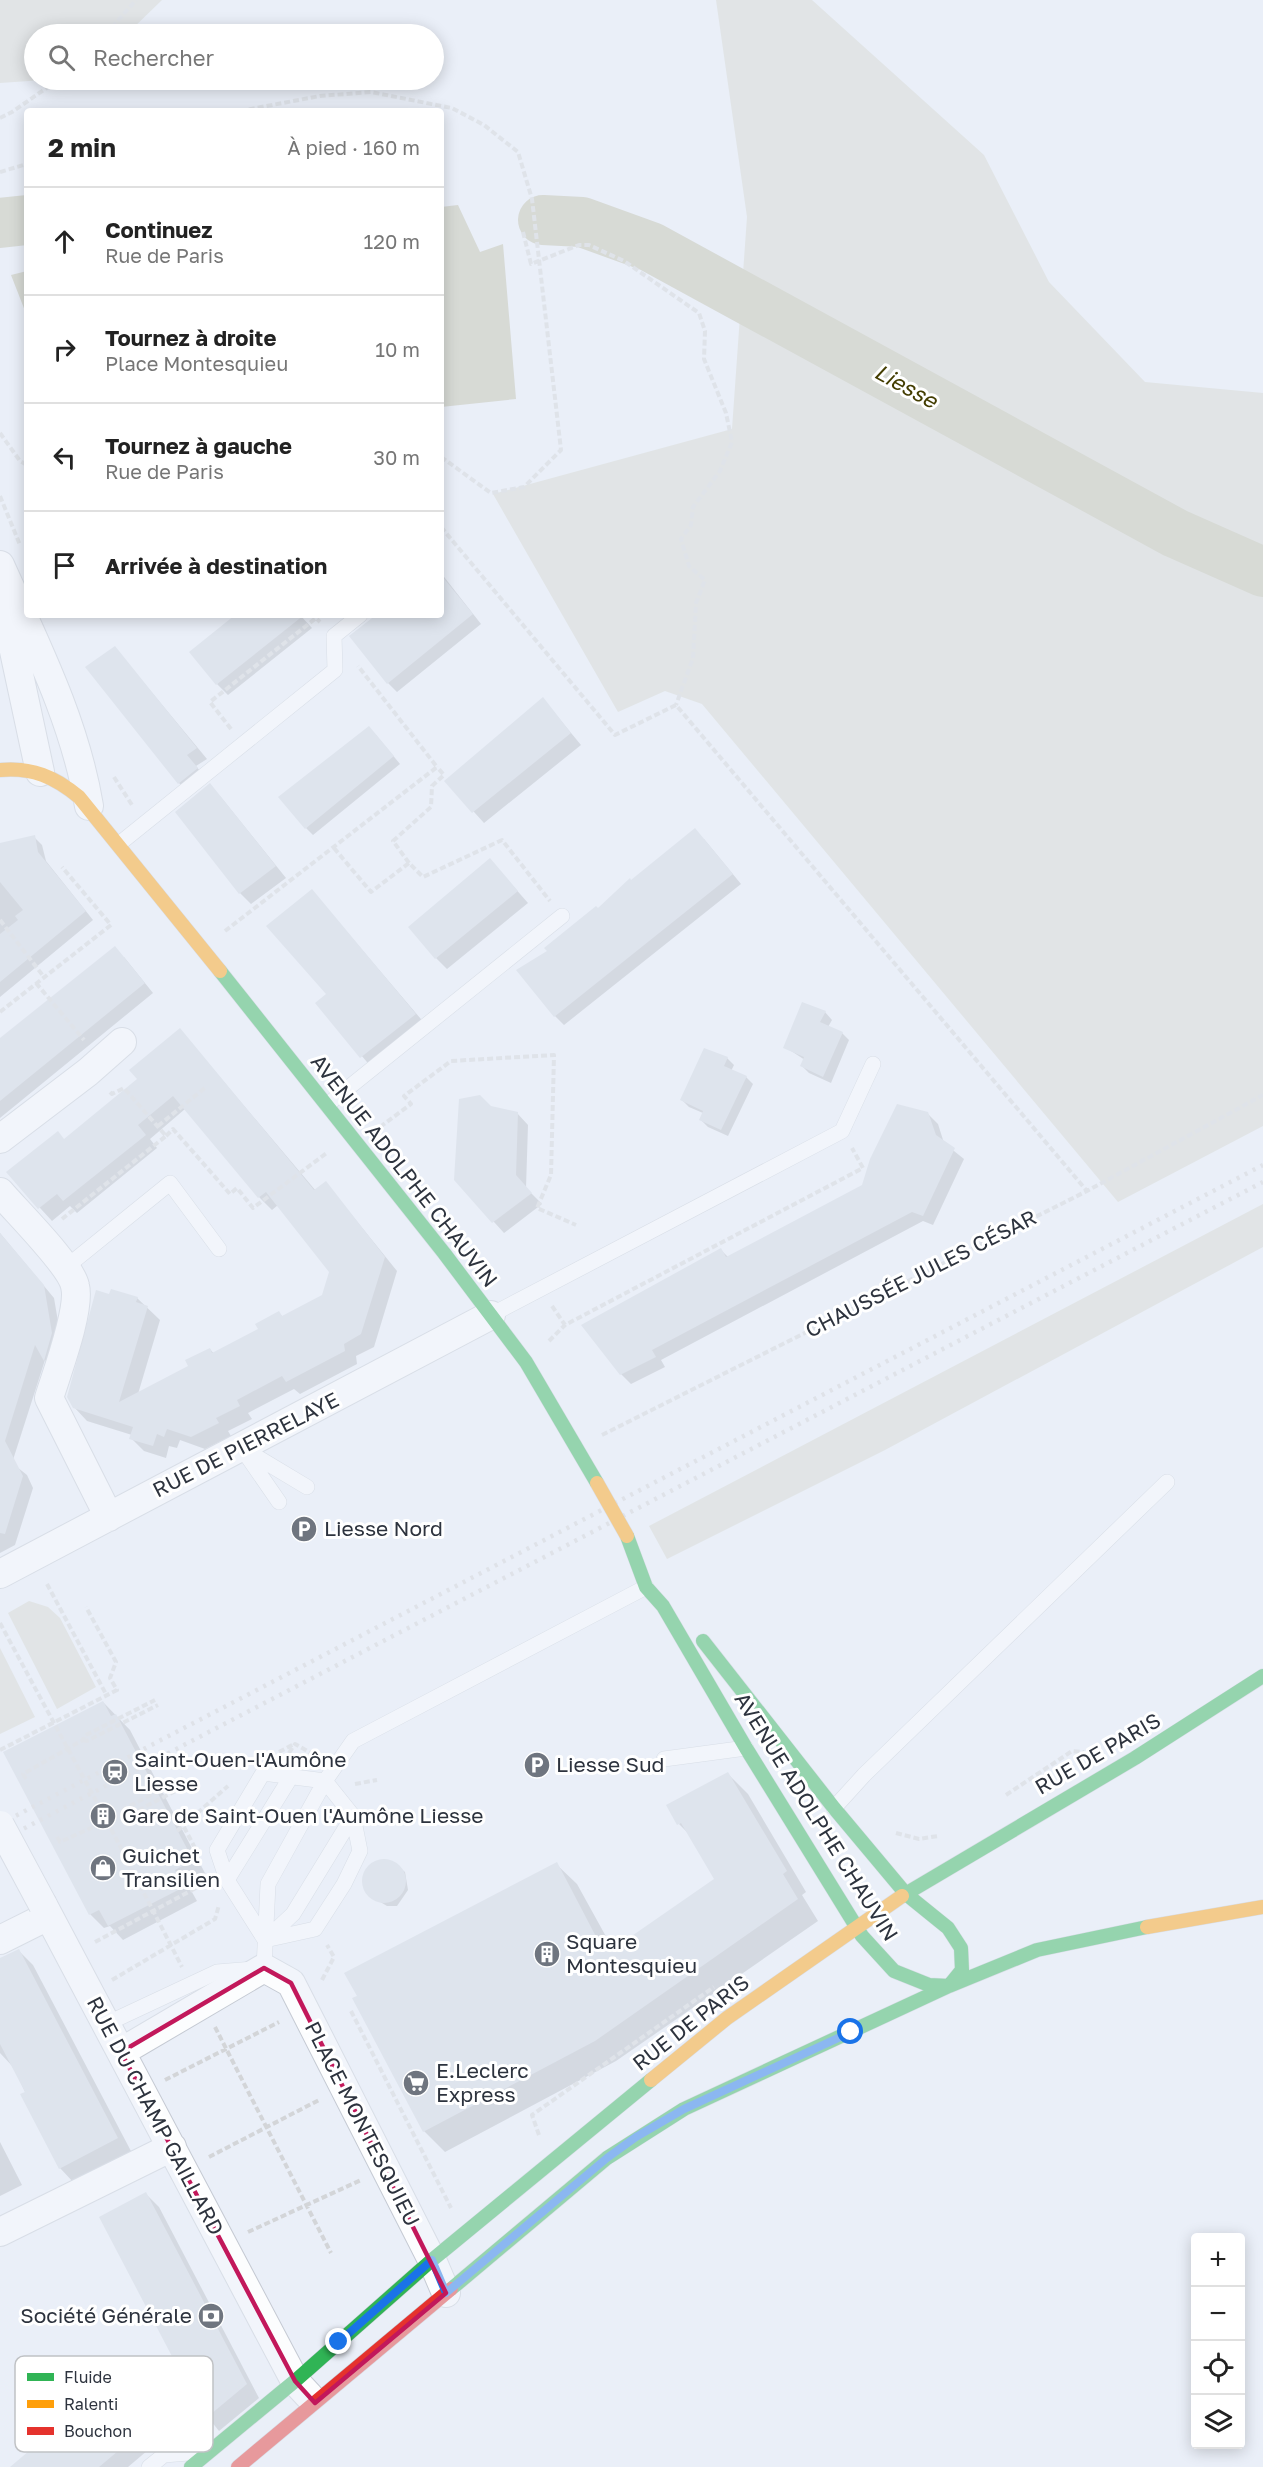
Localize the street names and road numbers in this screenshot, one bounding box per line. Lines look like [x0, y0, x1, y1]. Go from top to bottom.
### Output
street label: AVENUE ADOLPHE CHAUVIN [306, 1049, 504, 1292]
street label: CHAUSSÉE JULES CÉSAR [801, 1203, 1040, 1343]
street label: RUE DE PIERRELAYE [148, 1386, 343, 1502]
street label: AVENUE ADOLPHE CHAUVIN [729, 1687, 904, 1946]
street label: RUE DE PARIS [1030, 1707, 1165, 1800]
street label: RUE DE PARIS [627, 1969, 754, 2076]
street label: RUE DU CHAMP GAILLARD [82, 1992, 230, 2239]
street label: PLACE MONTESQUIEU [300, 2017, 426, 2230]

